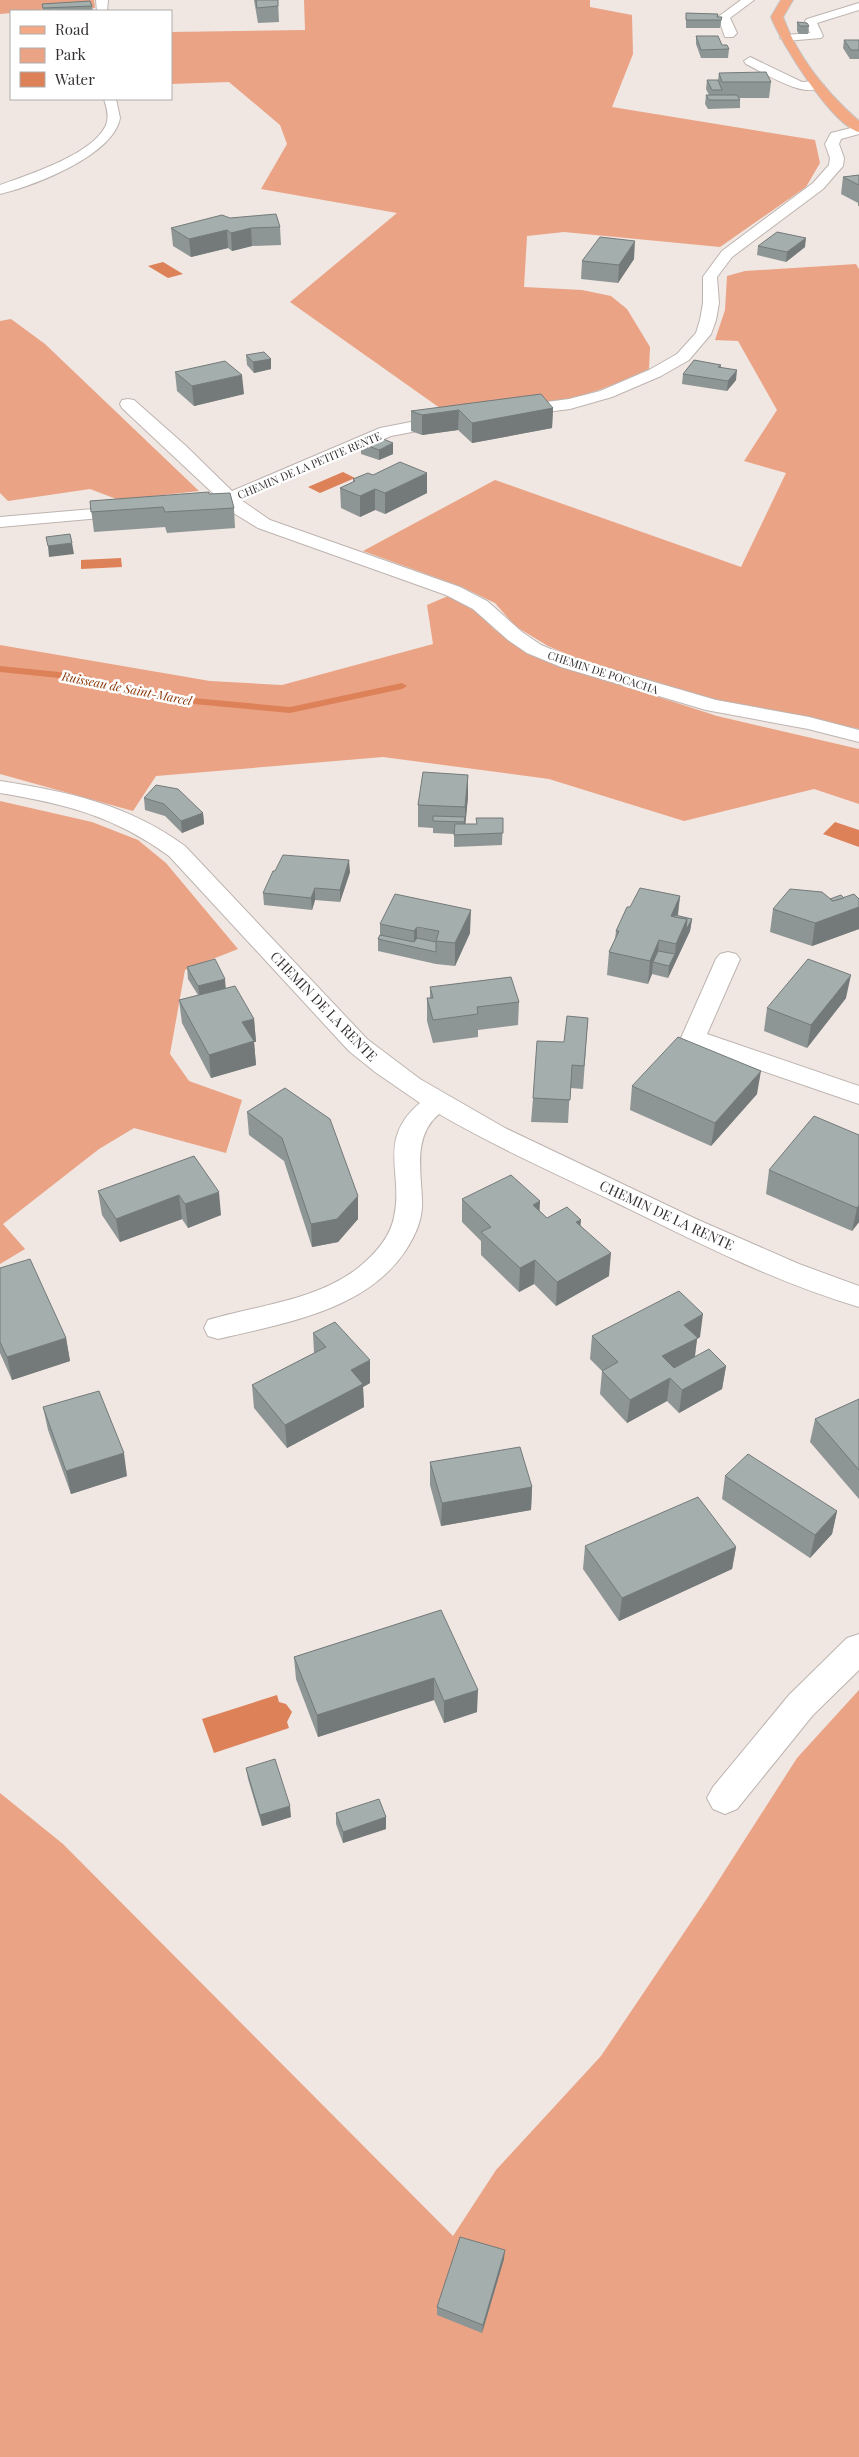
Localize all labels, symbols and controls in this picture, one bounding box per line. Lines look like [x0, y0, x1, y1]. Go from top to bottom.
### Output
legend [10, 10, 172, 100]
text: Road [55, 19, 89, 39]
text: Park [55, 44, 87, 64]
text: Water [54, 69, 95, 89]
street label: CHEMIN DE LA PETITE RENTE [235, 428, 384, 502]
street label: CHEMIN DE POCACHA [546, 647, 660, 697]
water label: Ruisseau de Saint-Marcel [60, 667, 194, 709]
street label: CHEMIN DE LA RENTE [266, 947, 382, 1065]
street label: CHEMIN DE LA RENTE [597, 1175, 737, 1255]

